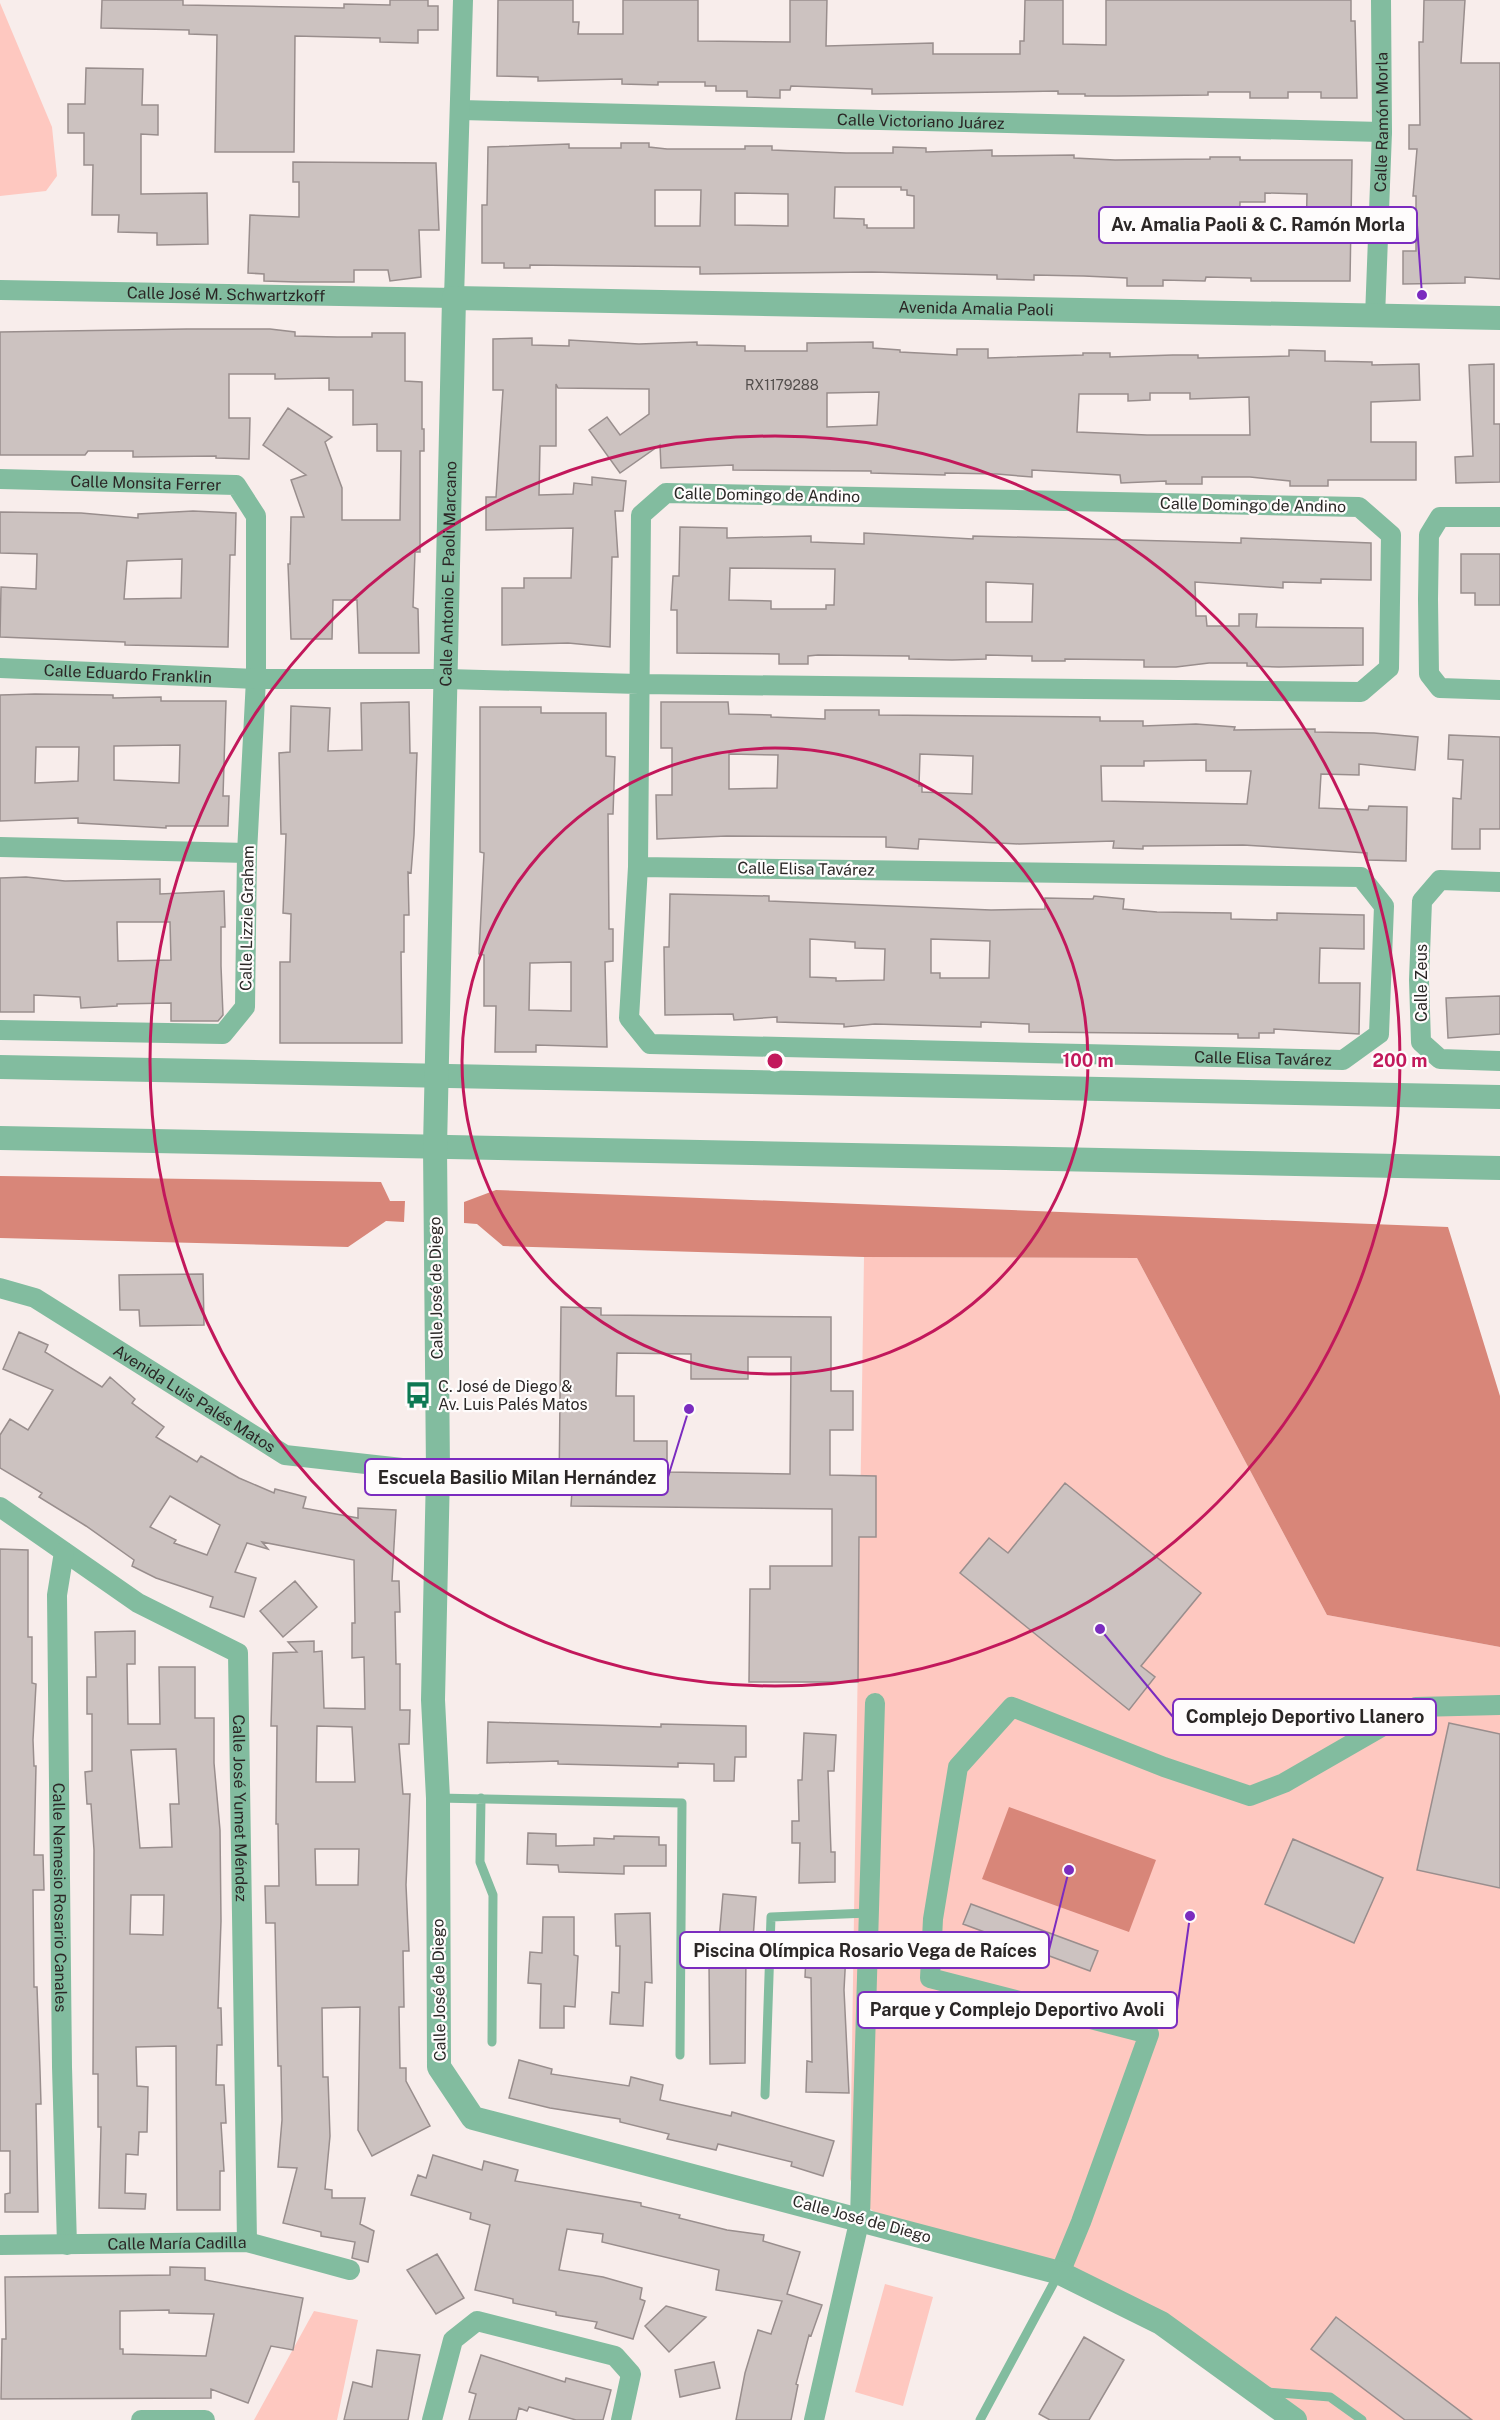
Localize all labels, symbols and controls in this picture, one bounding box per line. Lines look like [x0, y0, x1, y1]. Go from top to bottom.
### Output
street label: Calle Ramón Morla [1370, 52, 1392, 193]
street label: Calle Victoriano Juárez [837, 109, 1005, 132]
callout: Av. Amalia Paoli & C. Ramón Morla [1099, 207, 1417, 243]
text: Av. Amalia Paoli & C. Ramón Morla [1111, 214, 1405, 235]
street label: Calle José M. Schwartzkoff [127, 283, 325, 305]
street label: Avenida Amalia Paoli [898, 297, 1054, 319]
house number: RX1179288 [745, 377, 819, 393]
street label: Calle Antonio E. Paoli Marcano [436, 461, 460, 687]
street label: Calle Monsita Ferrer [70, 471, 222, 494]
street label: Calle Domingo de Andino [674, 484, 860, 506]
street label: Calle Domingo de Andino [1160, 494, 1346, 516]
street label: Calle Eduardo Franklin [43, 660, 212, 687]
street label: Calle Lizzie Graham [236, 845, 258, 991]
street label: Calle Elisa Tavárez [737, 858, 875, 880]
street label: Calle Zeus [1412, 944, 1431, 1022]
street label: Calle Elisa Tavárez [1194, 1047, 1332, 1069]
text: 100 m [1062, 1050, 1114, 1071]
text: 200 m [1373, 1050, 1427, 1071]
centre of rings [765, 1051, 785, 1071]
street label: Calle José de Diego [425, 1216, 447, 1360]
street label: Avenida Luis Palés Matos [110, 1340, 279, 1456]
place label: C. José de Diego & Av. Luis Palés Matos [438, 1377, 588, 1414]
bus stop icon: C. José de Diego & Av. Luis Palés Matos [403, 1380, 433, 1410]
callout: Escuela Basilio Milan Hernández [365, 1459, 668, 1495]
text: Escuela Basilio Milan Hernández [378, 1467, 656, 1488]
callout: Complejo Deportivo Llanero [1173, 1699, 1436, 1735]
text: Complejo Deportivo Llanero [1186, 1706, 1424, 1727]
street label: Calle José Yumet Méndez [229, 1714, 251, 1902]
street label: Calle Nemesio Rosario Canales [49, 1783, 71, 2012]
street label: Calle José de Diego [428, 1918, 450, 2062]
callout: Piscina Olímpica Rosario Vega de Raíces [680, 1932, 1049, 1968]
text: Piscina Olímpica Rosario Vega de Raíces [693, 1940, 1037, 1961]
callout: Parque y Complejo Deportivo Avoli [858, 1992, 1177, 2028]
text: Parque y Complejo Deportivo Avoli [870, 1999, 1164, 2020]
street label: Calle José de Diego [791, 2191, 933, 2247]
street label: Calle María Cadilla [107, 2233, 247, 2253]

